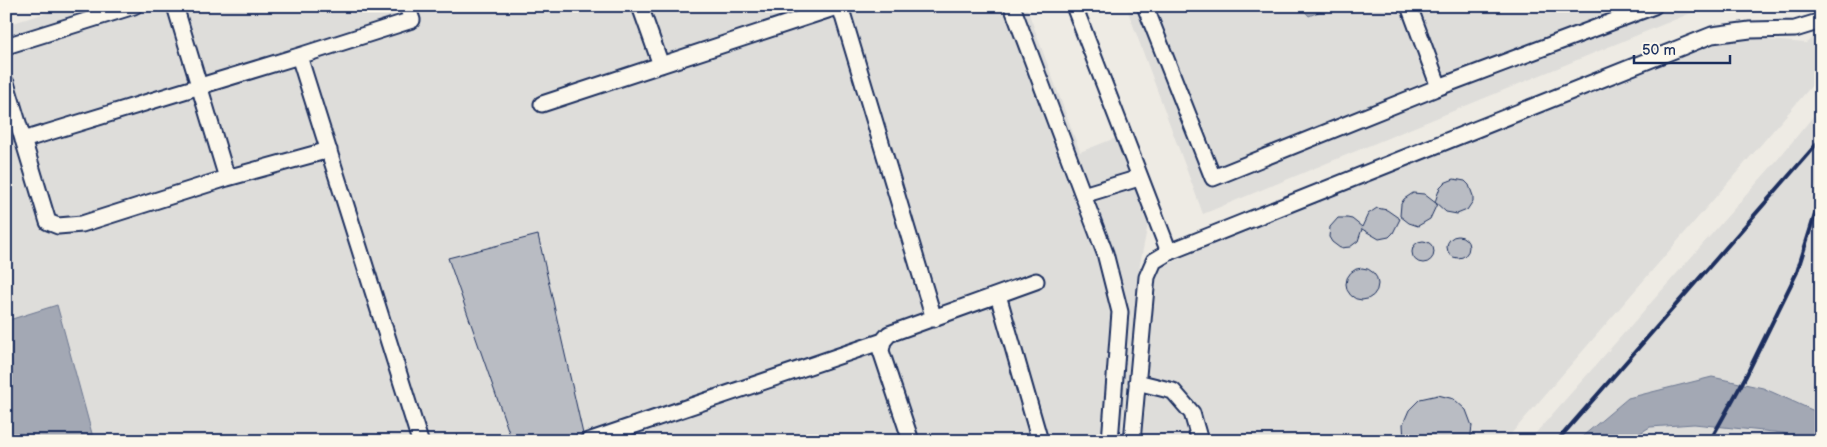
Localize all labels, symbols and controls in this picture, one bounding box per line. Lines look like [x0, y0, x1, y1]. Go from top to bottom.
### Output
scale bar [1634, 32, 1731, 64]
text: 50 m [1642, 41, 1676, 60]

